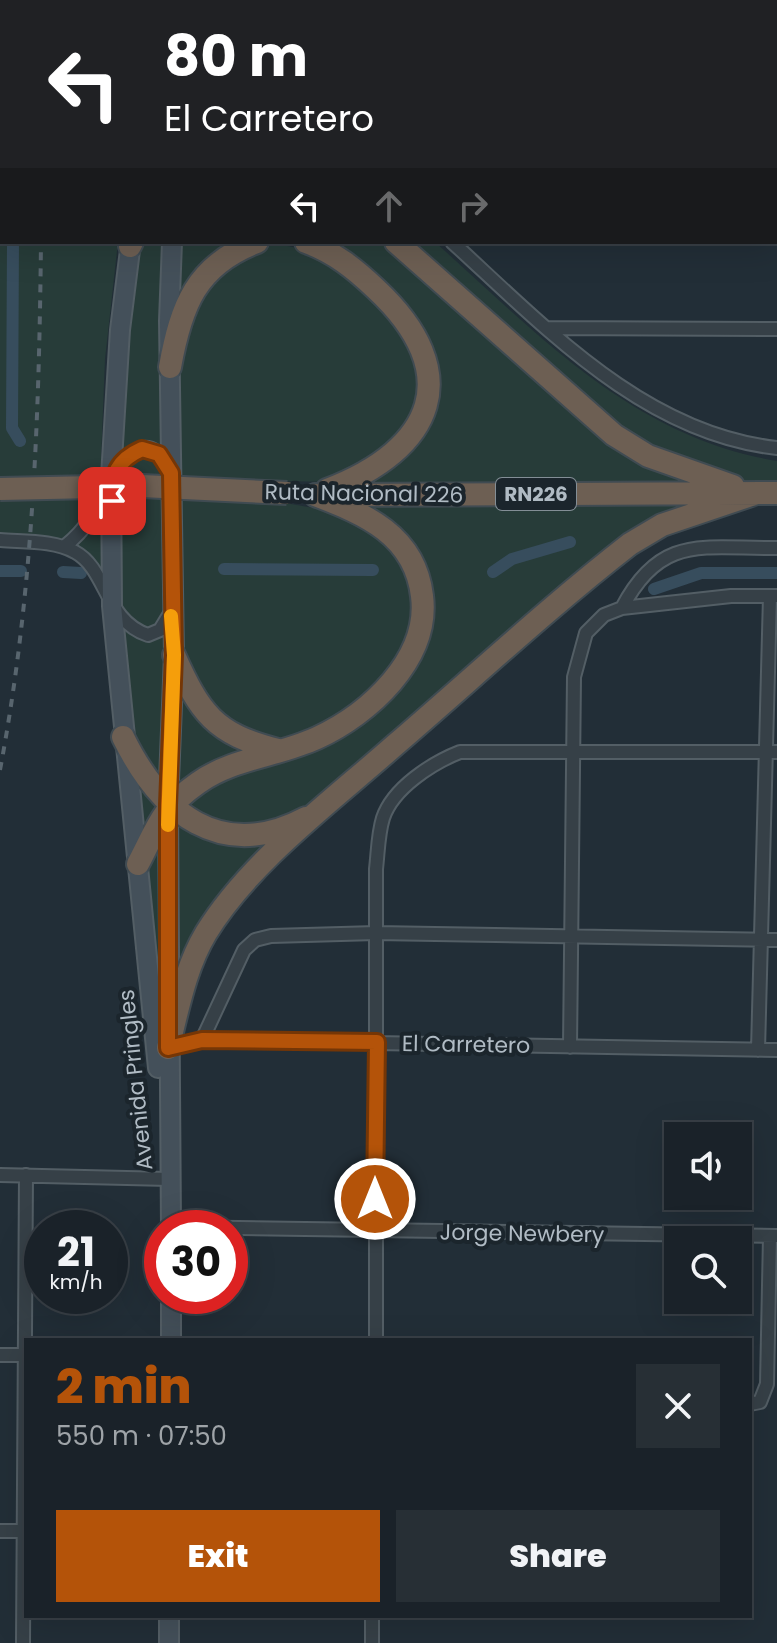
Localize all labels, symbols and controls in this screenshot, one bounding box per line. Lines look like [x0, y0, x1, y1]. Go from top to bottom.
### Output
text: 80 m [164, 17, 308, 96]
icon: left [32, 32, 136, 136]
text: El Carretero [164, 93, 374, 144]
icon: left [283, 184, 327, 228]
icon: ahead [367, 184, 411, 228]
icon: right [451, 184, 495, 228]
pin [78, 467, 146, 535]
street label: Ruta Nacional 226 [264, 476, 464, 511]
road number: RN226 [496, 478, 576, 510]
icon: arrive [90, 479, 134, 523]
street label: Avenida Pringles [111, 988, 160, 1172]
street label: El Carretero [402, 1028, 530, 1061]
map controls [664, 1122, 752, 1314]
button: sound [664, 1122, 752, 1210]
position arrow [333, 1157, 417, 1241]
speed limit sign: 30 [144, 1210, 248, 1314]
street label: Jorge Newbery [439, 1217, 605, 1250]
text: 21 [57, 1224, 95, 1280]
button: search [664, 1226, 752, 1314]
text: km/h [49, 1268, 103, 1296]
text: 2 min [56, 1353, 191, 1420]
button: close [636, 1364, 720, 1448]
text: 550 m · 07:50 [56, 1418, 227, 1454]
button: Exit [56, 1510, 380, 1602]
button: Share [396, 1510, 720, 1602]

